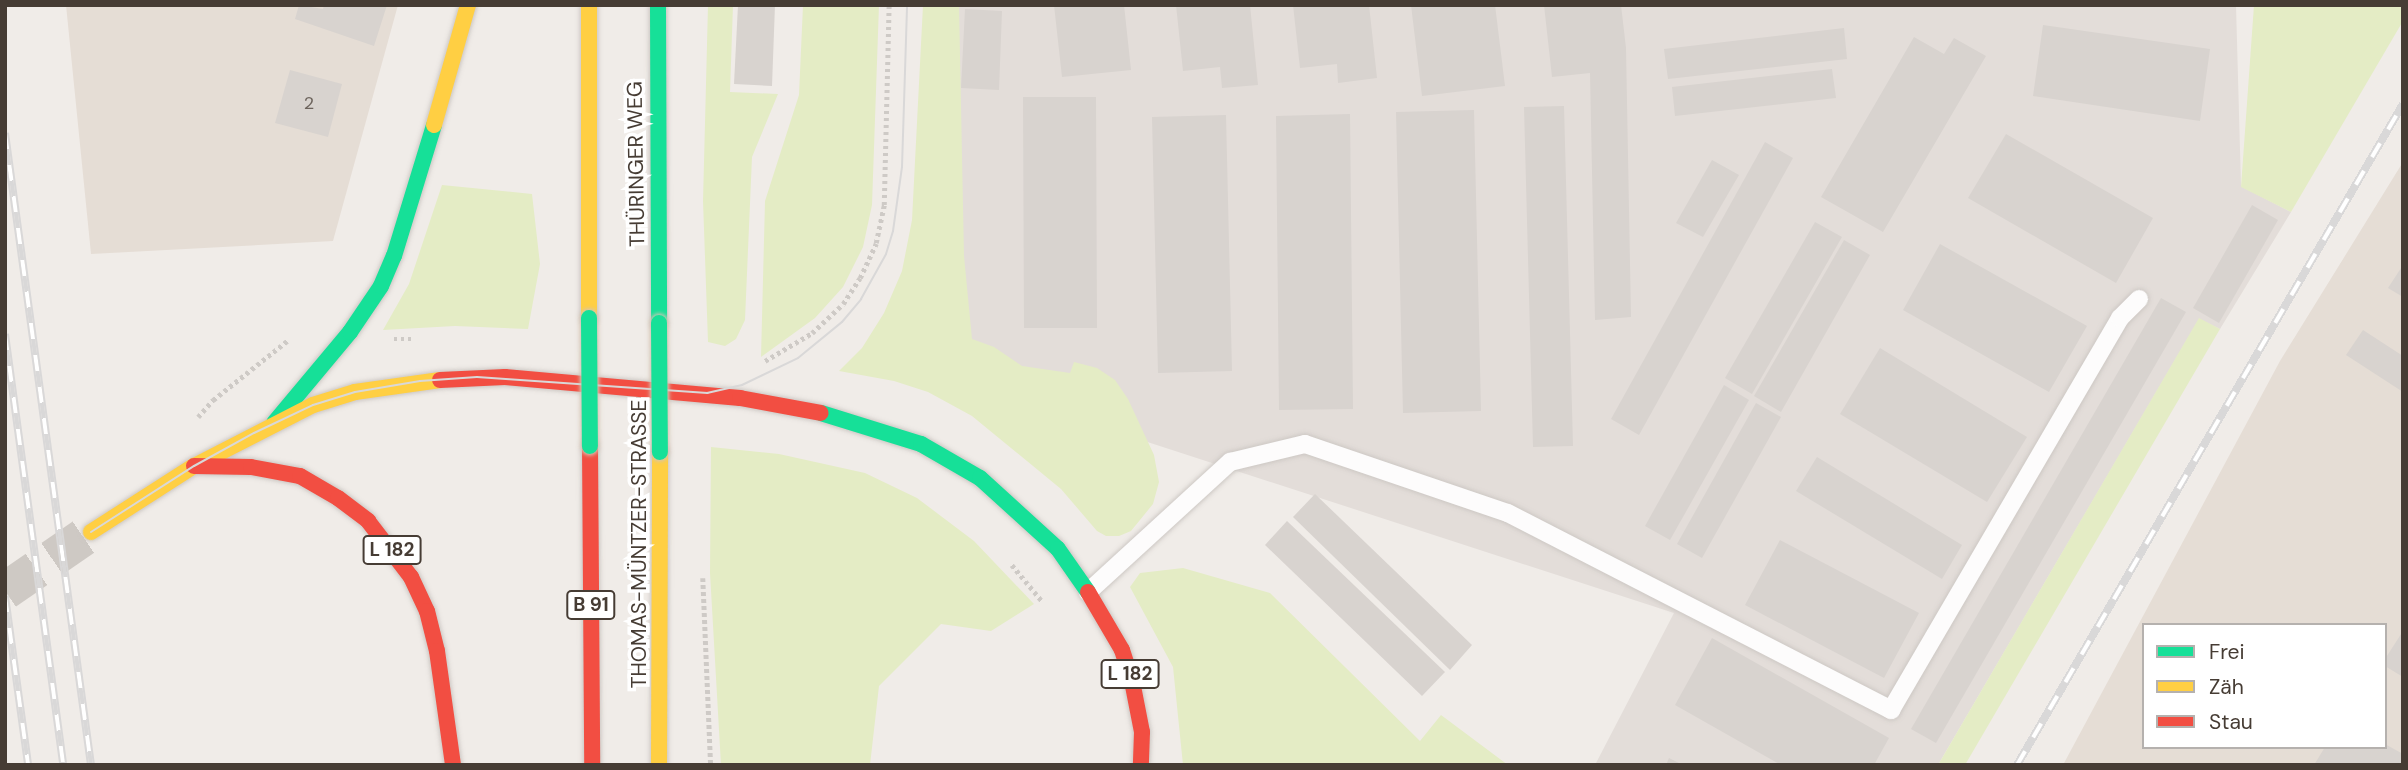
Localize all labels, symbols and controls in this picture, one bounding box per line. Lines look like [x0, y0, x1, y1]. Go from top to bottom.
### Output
street label: THÜRINGER WEG [622, 81, 650, 247]
house number: 2 [304, 92, 314, 114]
street label: THOMAS-MÜNTZER-STRASSE [626, 400, 652, 688]
road number: L 182 [362, 534, 422, 566]
road number: B 91 [565, 590, 617, 620]
legend [2142, 623, 2387, 749]
text: Frei [2209, 638, 2245, 666]
road number: L 182 [1100, 659, 1160, 690]
text: Zäh [2209, 673, 2244, 701]
text: Stau [2209, 708, 2253, 736]

